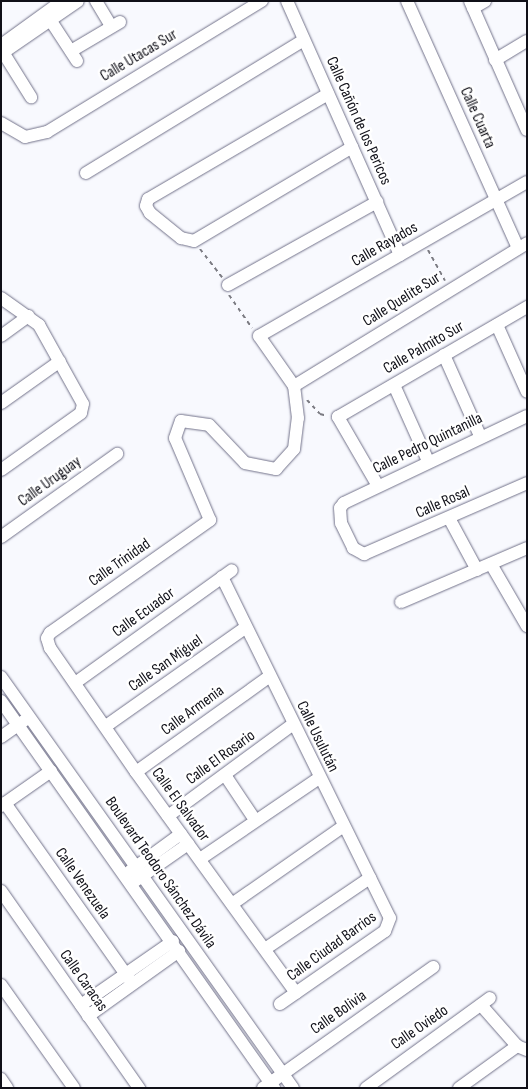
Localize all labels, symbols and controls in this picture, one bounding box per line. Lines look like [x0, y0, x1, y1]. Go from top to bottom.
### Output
street label: Calle Utacas Sur [97, 26, 181, 86]
street label: Calle Cañón de los Pericos [321, 54, 395, 188]
street label: Calle Cuarta [455, 84, 499, 152]
street label: Calle Rayados [349, 218, 421, 272]
street label: Calle Quelite Sur [360, 269, 444, 331]
street label: Calle Palmito Sur [380, 317, 468, 379]
street label: Calle Pedro Quintanilla [370, 409, 486, 479]
street label: Calle Uruguay [15, 453, 85, 511]
street label: Calle Rosal [413, 483, 473, 523]
street label: Calle Trinidad [86, 535, 154, 591]
street label: Calle Ecuador [109, 584, 179, 642]
street label: Calle San Miguel [125, 631, 207, 697]
street label: Calle Armenia [158, 682, 228, 740]
street label: Calle Usulután [292, 698, 342, 776]
street label: Calle El Rosario [183, 727, 259, 789]
street label: Calle El Salvador [147, 764, 213, 846]
street label: Boulevard Teodoro Sánchez Dávila [100, 793, 220, 953]
street label: Calle Venezuela [50, 845, 114, 923]
street label: Calle Ciudad Barrios [284, 908, 380, 986]
street label: Calle Caracas [55, 946, 111, 1016]
street label: Calle Bolivia [307, 987, 371, 1039]
street label: Calle Oviedo [388, 1001, 452, 1055]

